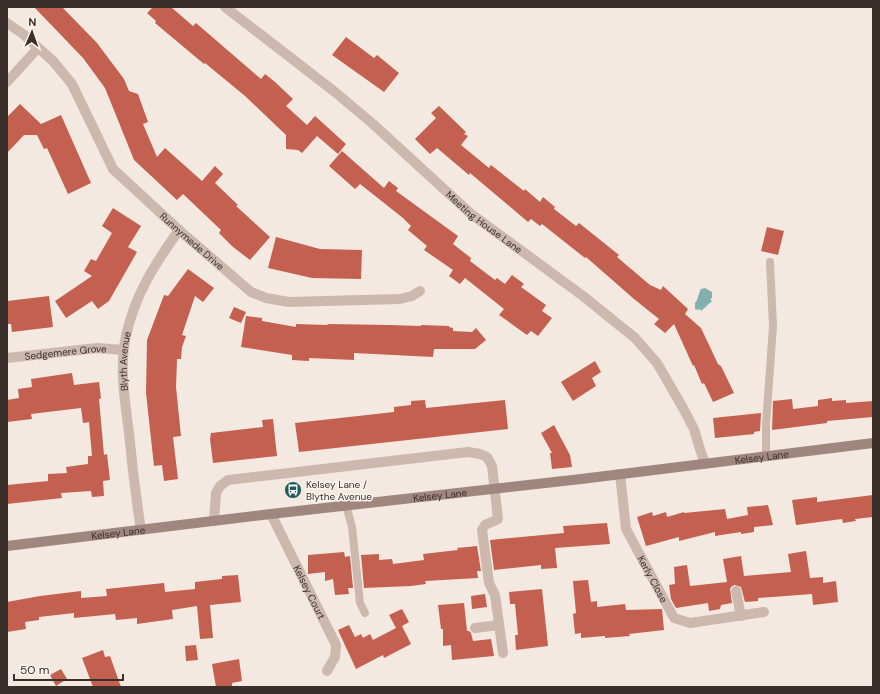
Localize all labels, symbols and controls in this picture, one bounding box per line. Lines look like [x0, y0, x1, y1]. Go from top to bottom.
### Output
north arrow [12, 12, 52, 52]
text: N [28, 15, 37, 29]
street label: Meeting House Lane [443, 188, 525, 257]
street label: Runnymede Drive [157, 210, 227, 273]
street label: Blyth Avenue [117, 330, 134, 392]
street label: Sedgemere Grove [24, 342, 108, 363]
street label: Kelsey Lane [734, 447, 790, 467]
place label: Kelsey Lane / Blythe Avenue [306, 478, 372, 503]
bus stop icon: Kelsey Lane / Blythe Avenue [283, 480, 303, 500]
street label: Kelsey Lane [412, 486, 468, 505]
street label: Kelsey Lane [90, 523, 146, 543]
street label: Kerly Close [635, 553, 671, 605]
street label: Kelsey Court [290, 563, 328, 621]
scale bar [14, 656, 123, 682]
text: 50 m [20, 662, 49, 678]

